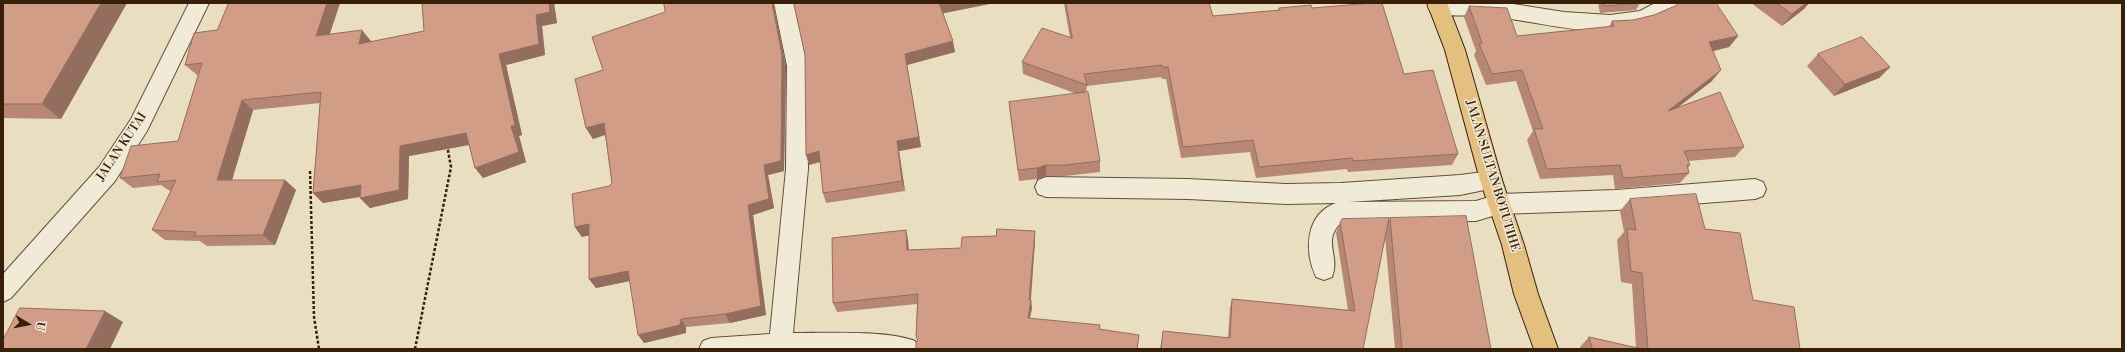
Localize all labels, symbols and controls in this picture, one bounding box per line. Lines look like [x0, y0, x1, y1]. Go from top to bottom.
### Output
street label: JALAN SULTAN BOTUTIHE [1462, 98, 1522, 254]
street label: JALAN KUTAI [94, 110, 150, 184]
north arrow [8, 304, 48, 344]
text: U [32, 321, 47, 331]

